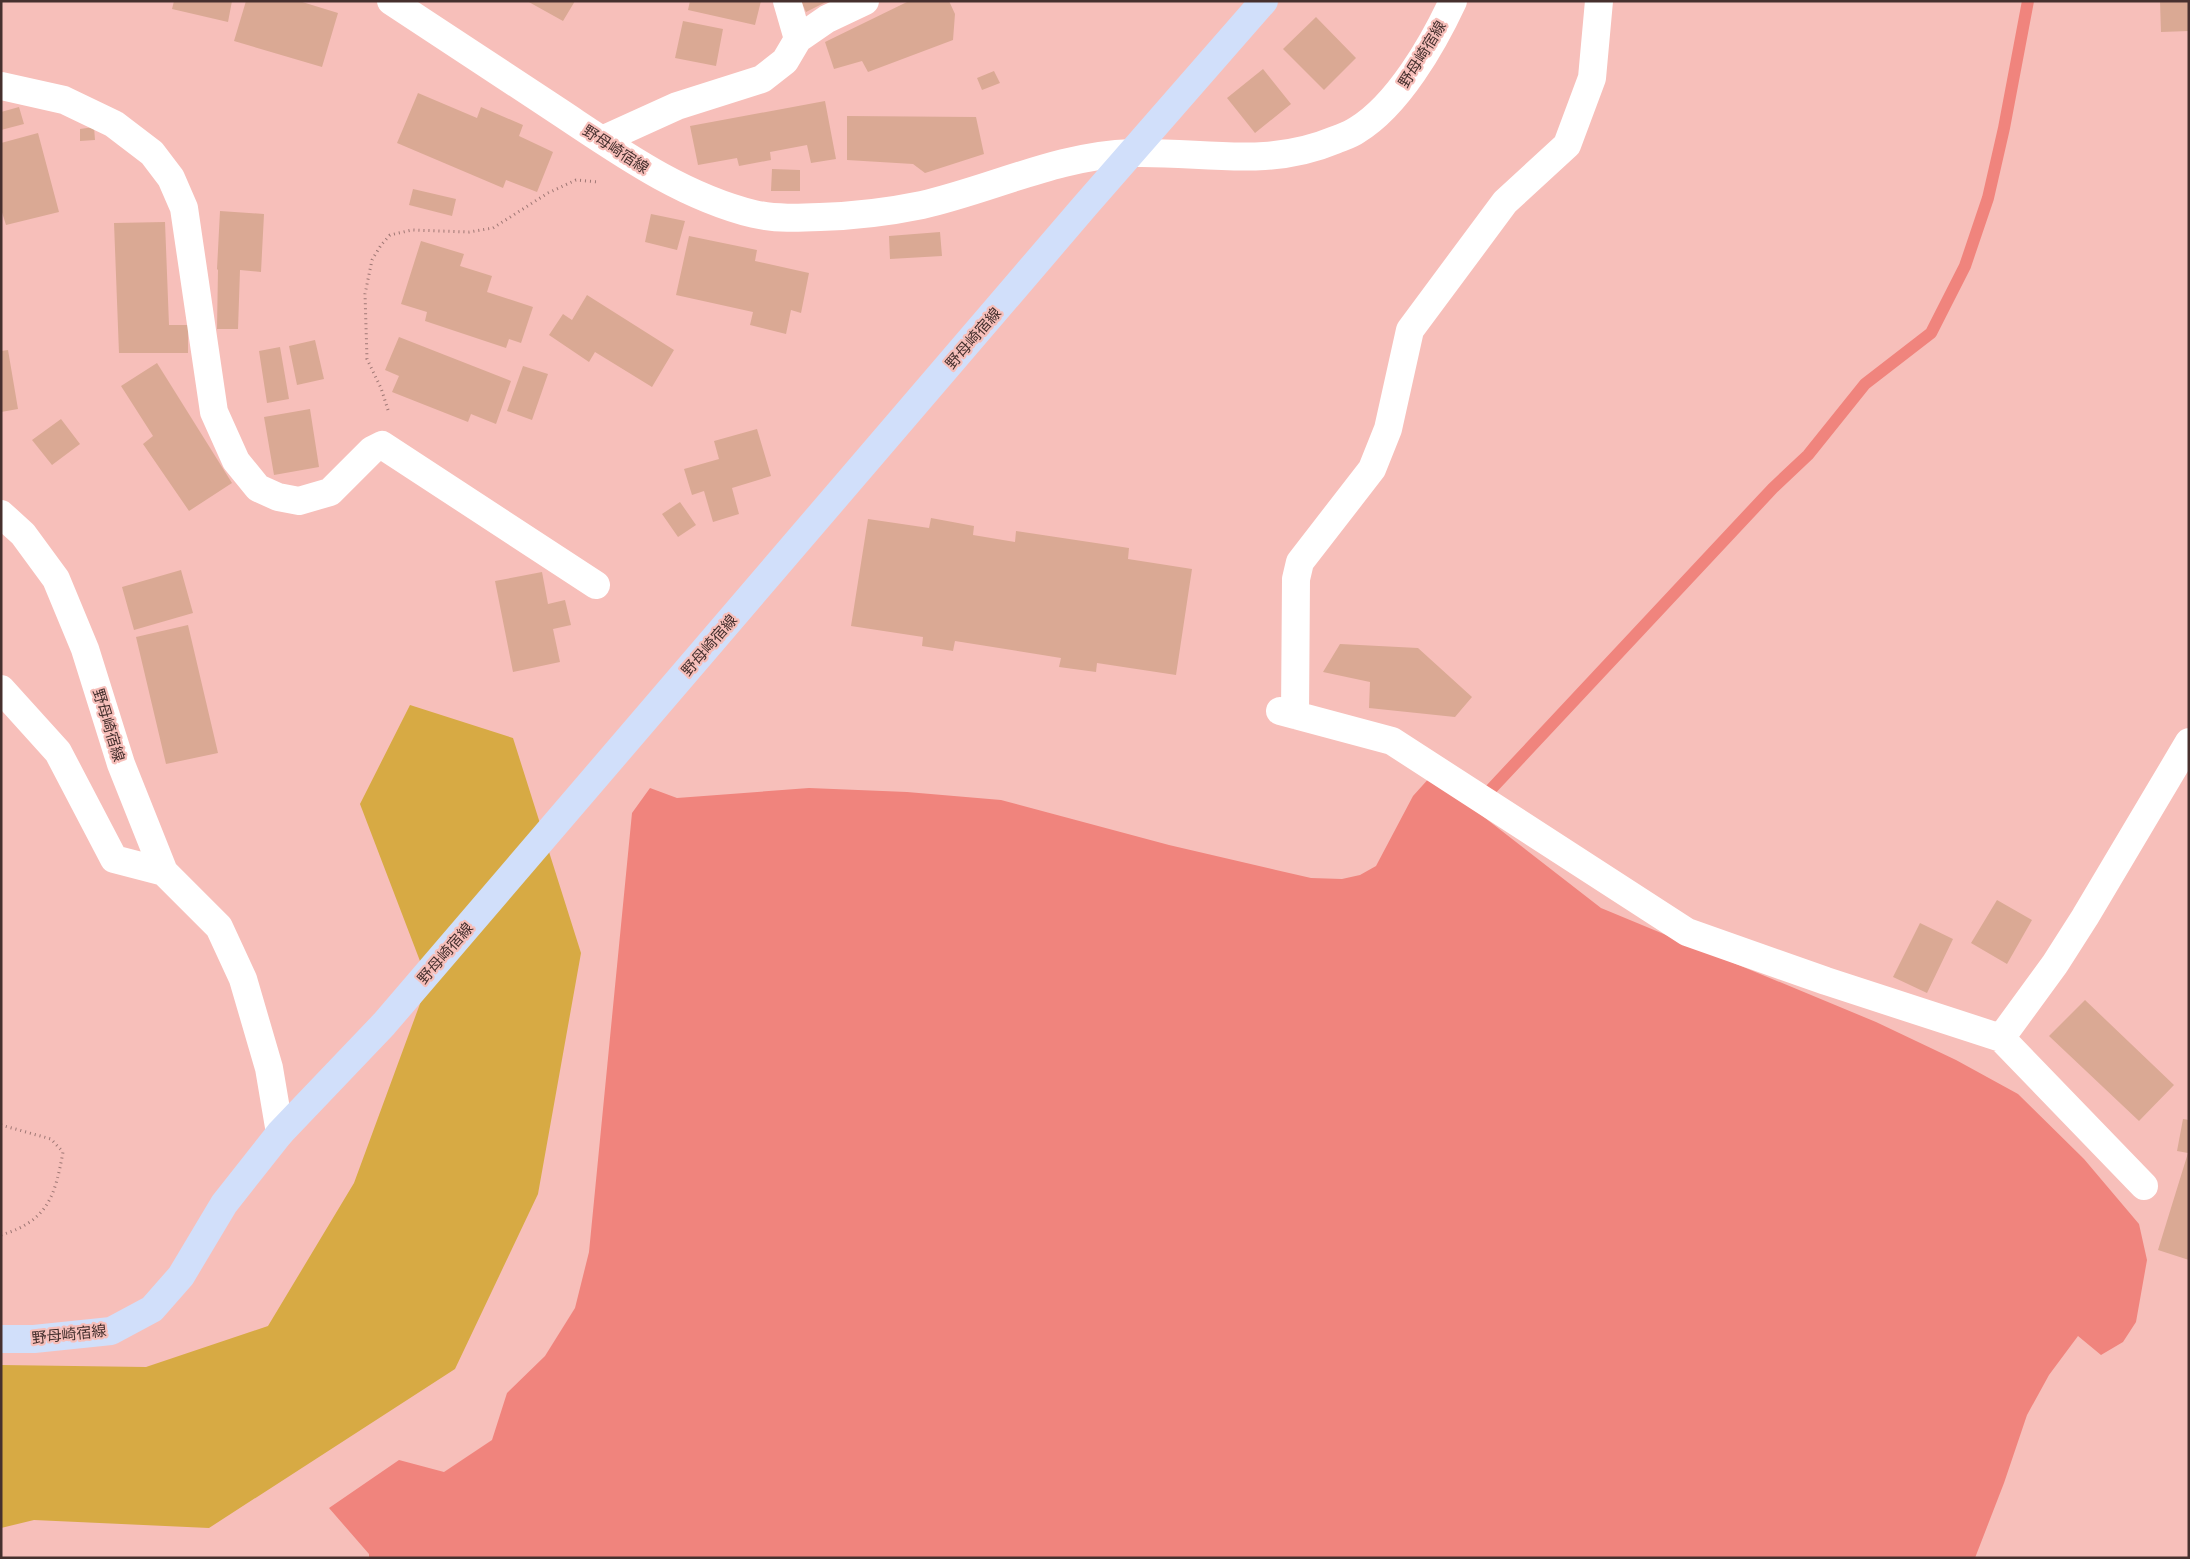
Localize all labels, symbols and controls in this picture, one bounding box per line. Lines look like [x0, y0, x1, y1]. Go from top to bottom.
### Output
street label: 野母崎宿線 [1394, 17, 1450, 91]
street label: 野母崎宿線 [579, 121, 653, 177]
street label: 野母崎宿線 [941, 303, 1005, 373]
street label: 野母崎宿線 [677, 610, 741, 680]
street label: 野母崎宿線 [89, 686, 129, 764]
street label: 野母崎宿線 [413, 918, 477, 988]
street label: 野母崎宿線 [31, 1321, 107, 1347]

